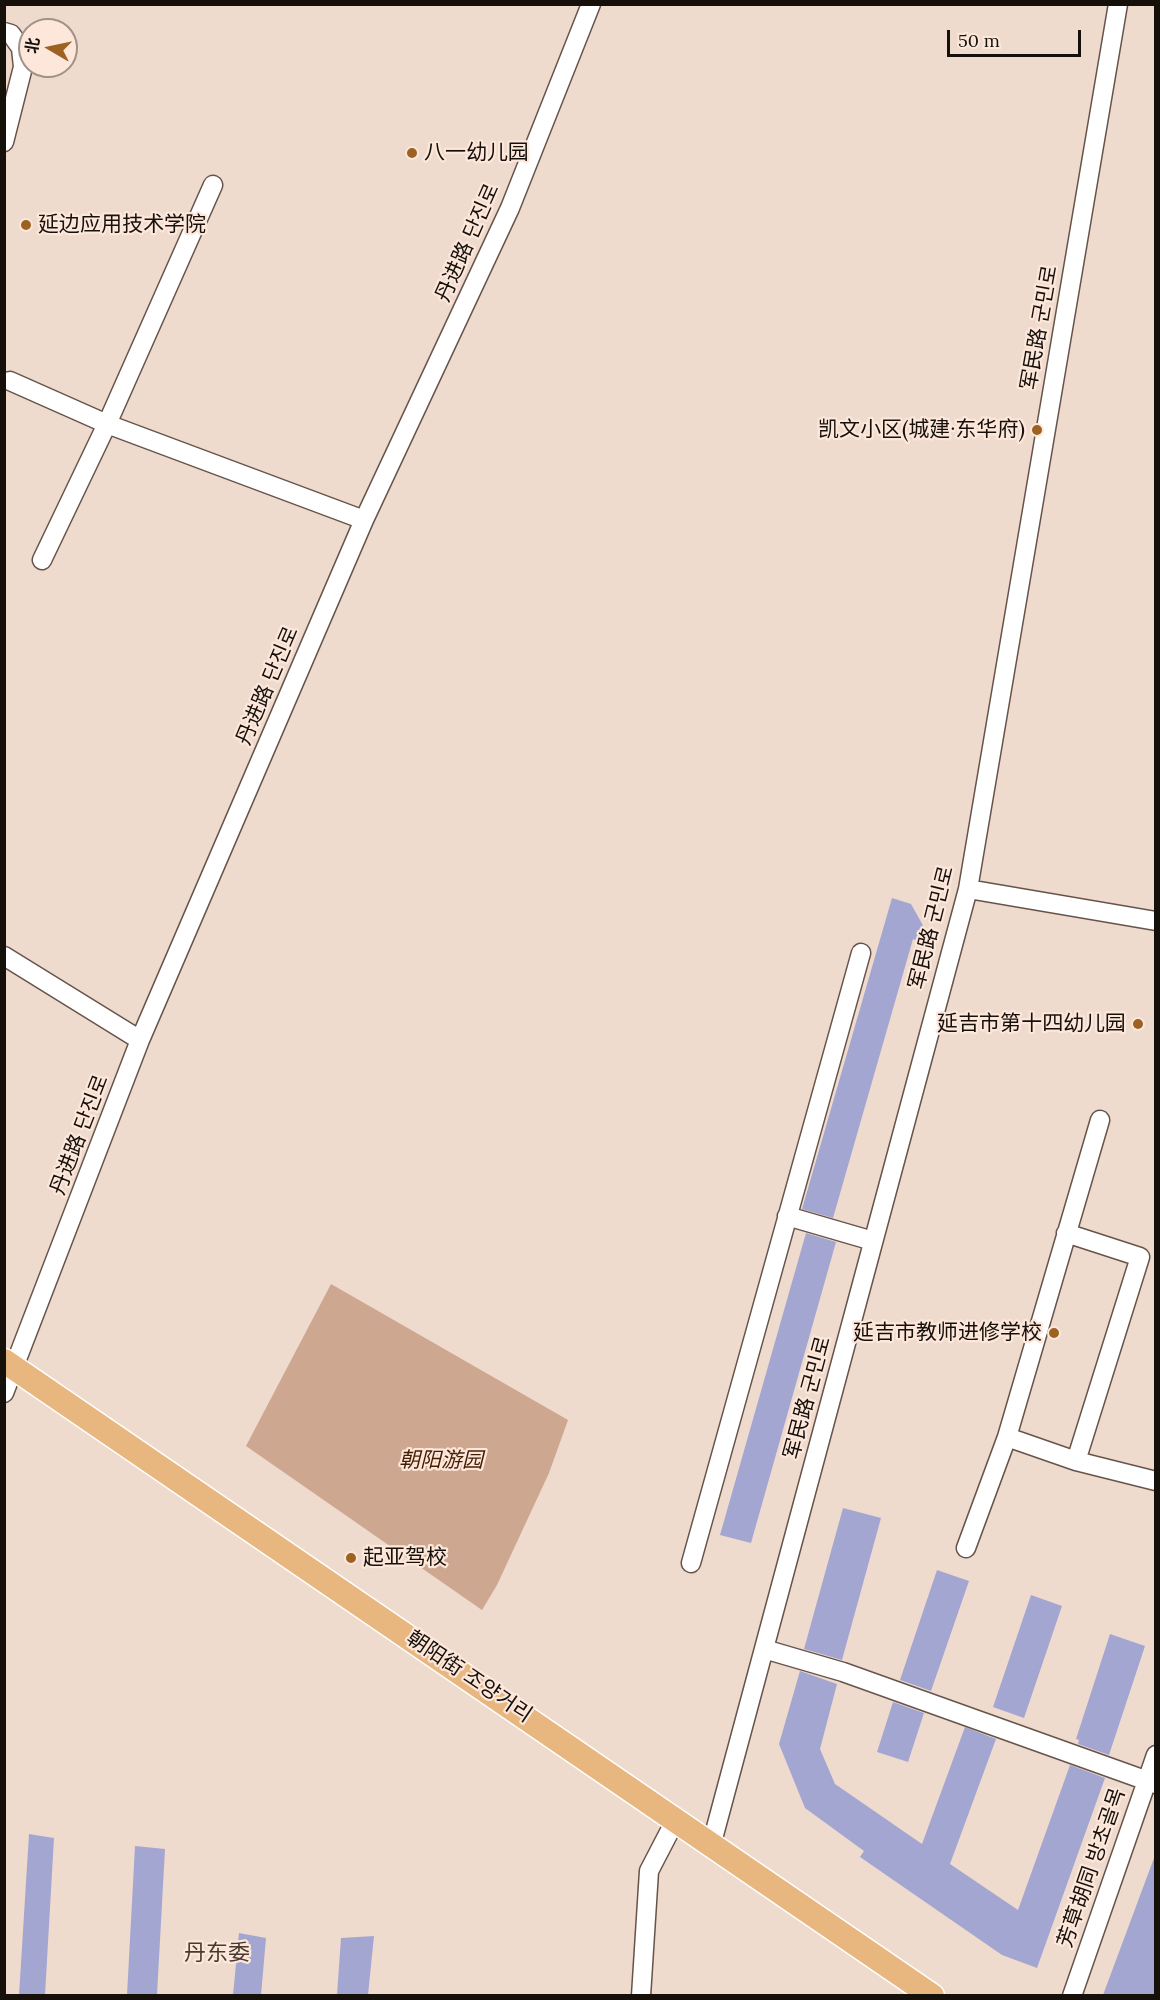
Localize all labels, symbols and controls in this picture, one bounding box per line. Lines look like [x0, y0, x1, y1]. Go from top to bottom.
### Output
north arrow [18, 18, 78, 78]
scale bar [950, 18, 1084, 56]
text: 50 m [958, 29, 1000, 52]
text: 北 [21, 36, 43, 55]
place label: 八一幼儿园 [424, 140, 529, 166]
marker: 八一幼儿园 [405, 146, 419, 160]
street label: 丹进路 단진로 [431, 180, 505, 306]
place label: 延边应用技术学院 [38, 212, 206, 238]
marker: 延边应用技术学院 [19, 218, 33, 232]
street label: 军民路 군민로 [1017, 264, 1063, 392]
place label: 凯文小区(城建·东华府) [818, 417, 1025, 443]
marker: 凯文小区(城建·东华府) [1030, 423, 1044, 437]
street label: 丹进路 단진로 [232, 623, 304, 749]
street label: 军民路 군민로 [904, 864, 960, 992]
place label: 延吉市第十四幼儿园 [937, 1011, 1126, 1037]
marker: 延吉市第十四幼儿园 [1131, 1017, 1145, 1031]
street label: 丹进路 단진로 [46, 1071, 114, 1199]
place label: 延吉市教师进修学校 [853, 1320, 1042, 1346]
marker: 延吉市教师进修学校 [1047, 1326, 1061, 1340]
street label: 军民路 군민로 [779, 1334, 837, 1462]
park label: 朝阳游园 [399, 1448, 483, 1474]
place label: 起亚驾校 [363, 1545, 447, 1571]
marker: 起亚驾校 [344, 1551, 358, 1565]
street label: 朝阳街 조양거리 [402, 1626, 536, 1728]
street label: 芳草胡同 방초골목 [1053, 1785, 1131, 1951]
district label: 丹东委 [184, 1941, 250, 1967]

